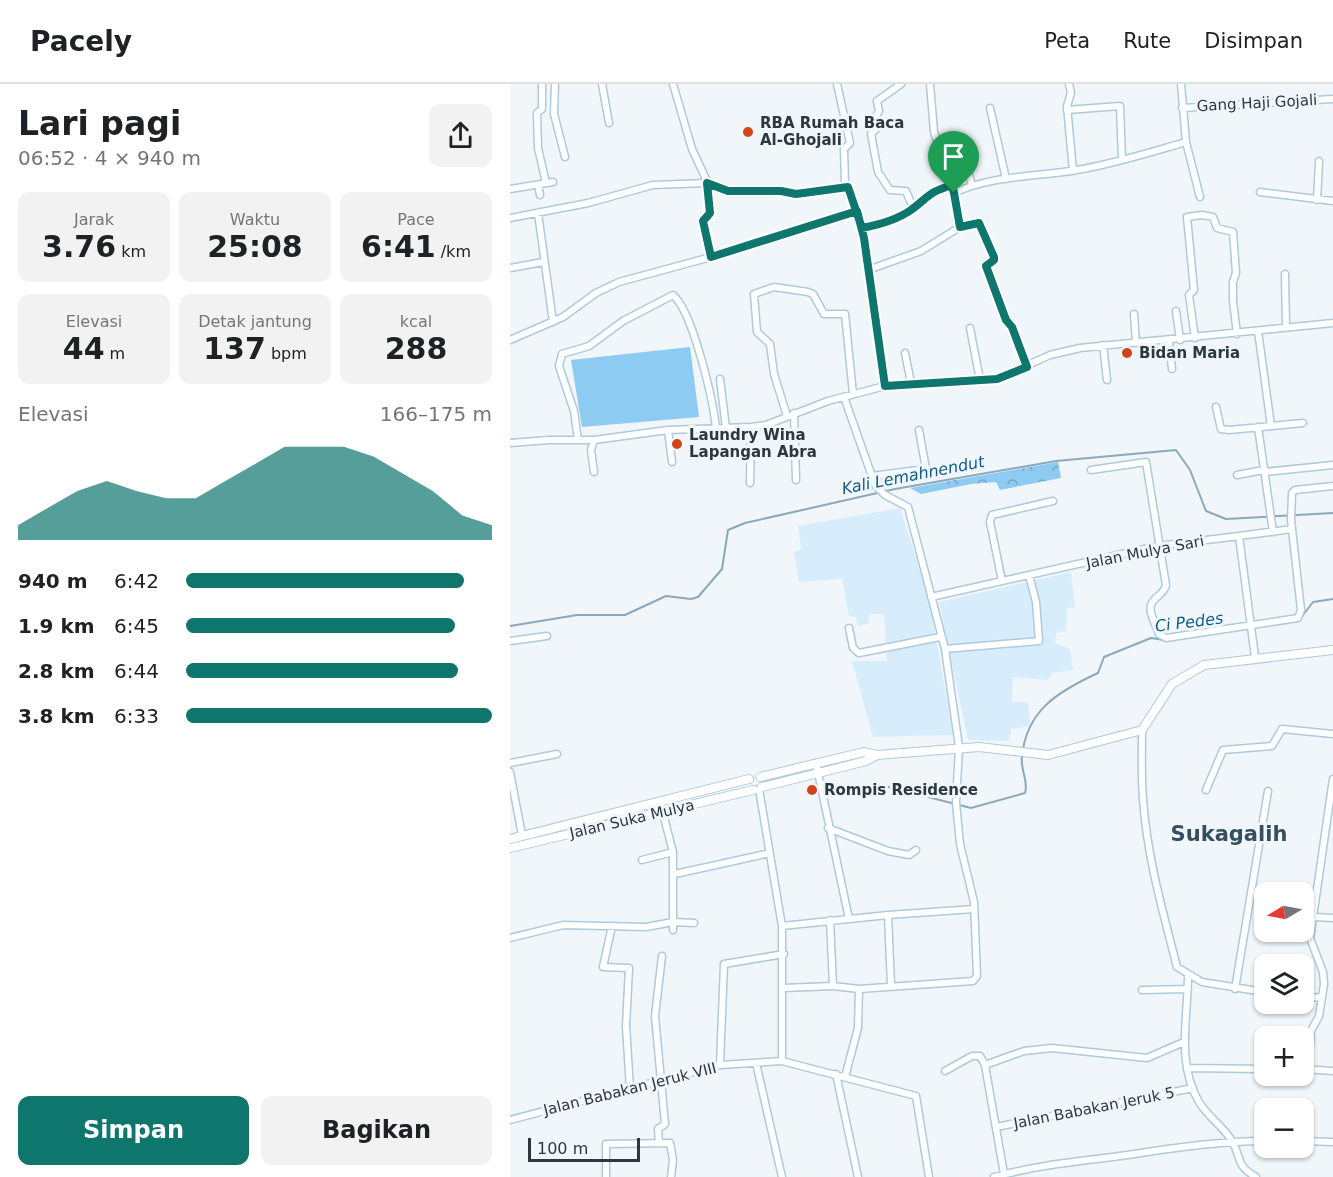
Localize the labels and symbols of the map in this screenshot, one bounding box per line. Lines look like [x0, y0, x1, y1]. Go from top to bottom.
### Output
street label: Gang Haji Gojali [1196, 91, 1318, 115]
place label: RBA Rumah Baca Al-Ghojali [760, 114, 904, 149]
marker: RBA Rumah Baca Al-Ghojali [741, 125, 755, 139]
pin [928, 131, 979, 193]
place label: Bidan Maria [1139, 344, 1240, 362]
marker: Bidan Maria [1120, 346, 1134, 360]
place label: Laundry Wina Lapangan Abra [689, 426, 817, 461]
marker: Laundry Wina Lapangan Abra [670, 437, 684, 451]
water label: Kali Lemahnendut [840, 452, 987, 498]
street label: Jalan Mulya Sari [1084, 532, 1205, 572]
water label: Ci Pedes [1154, 608, 1224, 636]
place label: Rompis Residence [824, 781, 978, 799]
marker: Rompis Residence [805, 783, 819, 797]
street label: Jalan Suka Mulya [567, 796, 696, 842]
district label: Sukagalih [1171, 822, 1287, 846]
north arrow [1254, 882, 1314, 942]
street label: Jalan Babakan Jeruk VIII [541, 1059, 718, 1119]
street label: Jalan Babakan Jeruk 5 [1011, 1084, 1176, 1133]
scale bar [528, 1135, 640, 1162]

